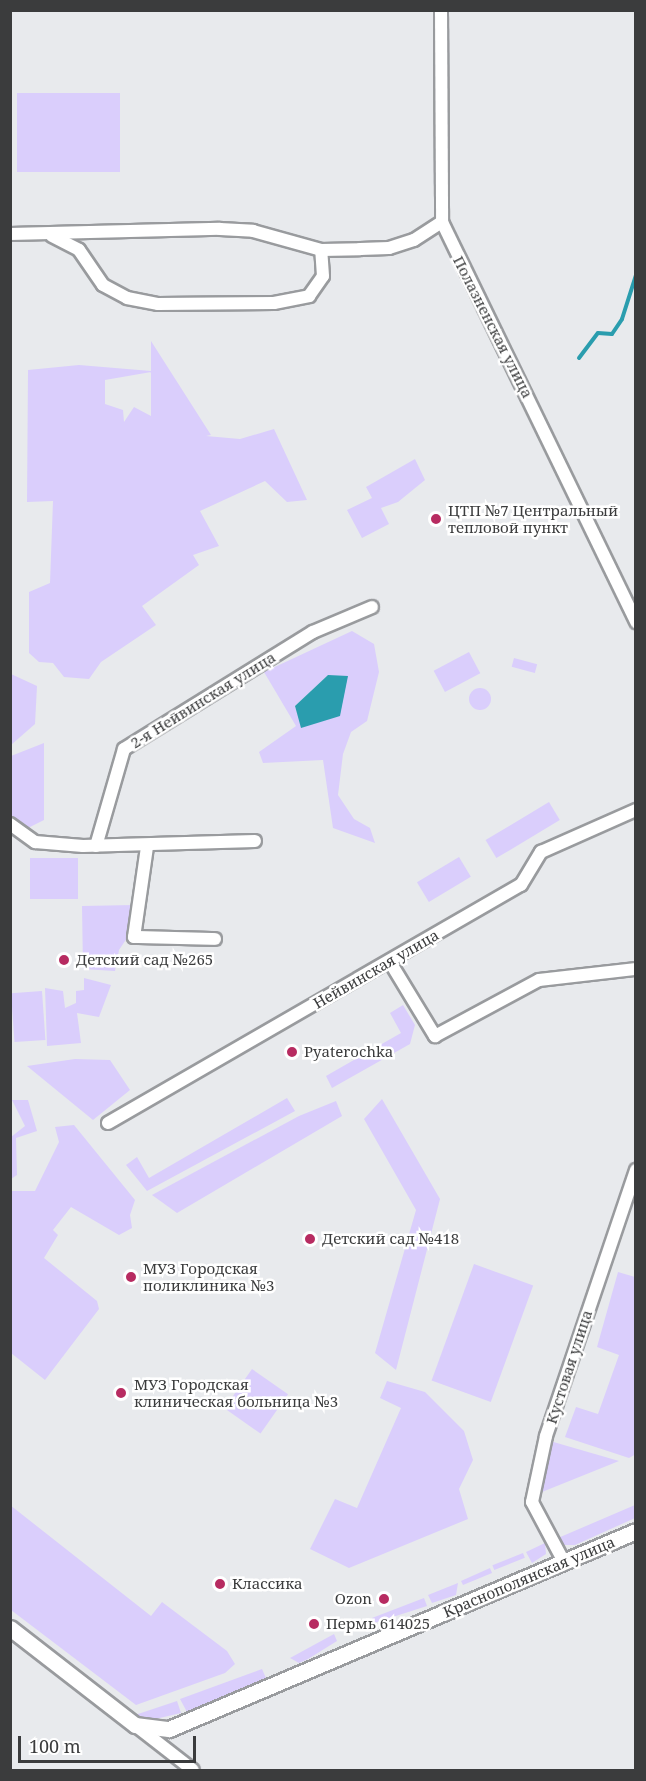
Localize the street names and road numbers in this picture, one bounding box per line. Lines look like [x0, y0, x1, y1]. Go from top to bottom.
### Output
street label: Полазненская улица [449, 253, 537, 401]
street label: 2-я Нейвинская улица [127, 648, 279, 752]
street label: Нейвинская улица [310, 926, 442, 1012]
street label: Кустовая улица [542, 1308, 596, 1426]
street label: Краснополянская улица [440, 1533, 618, 1621]

